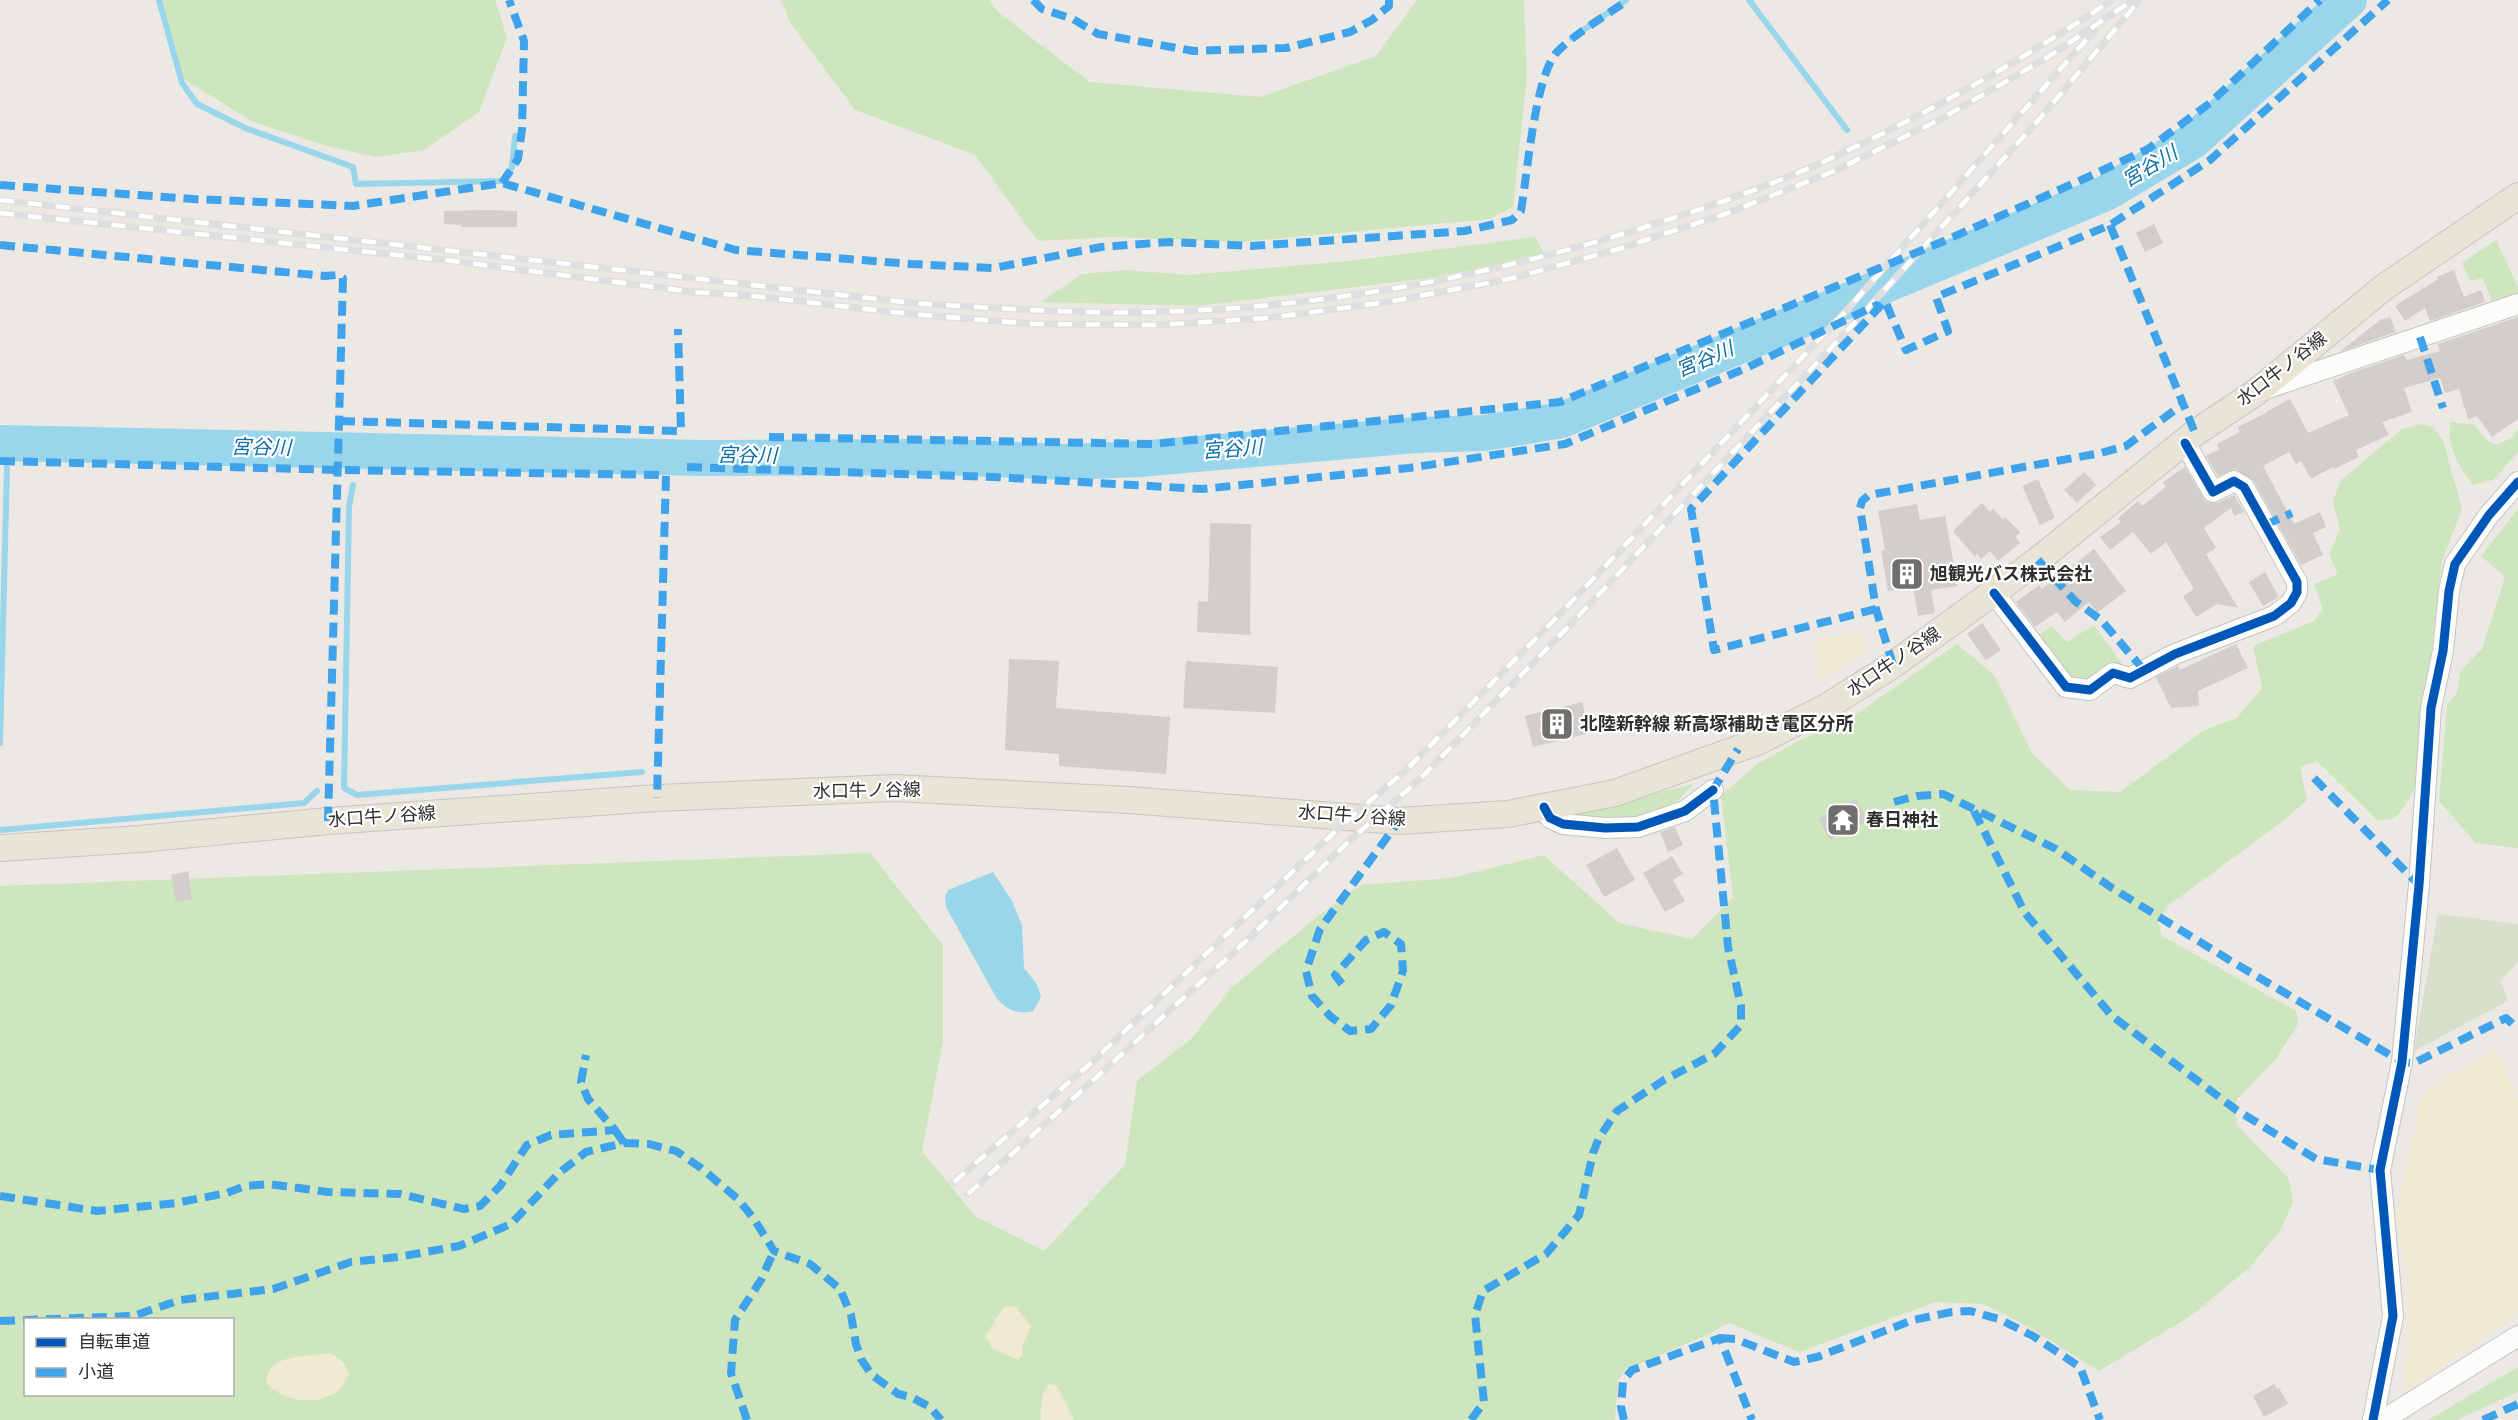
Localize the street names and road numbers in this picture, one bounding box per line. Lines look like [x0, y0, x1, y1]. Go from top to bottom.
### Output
street label: 水口牛ノ谷線 [2232, 326, 2332, 412]
street label: 水口牛ノ谷線 [1842, 621, 1946, 703]
street label: 水口牛ノ谷線 [813, 778, 921, 804]
street label: 水口牛ノ谷線 [1297, 800, 1407, 832]
street label: 水口牛ノ谷線 [327, 801, 437, 833]

